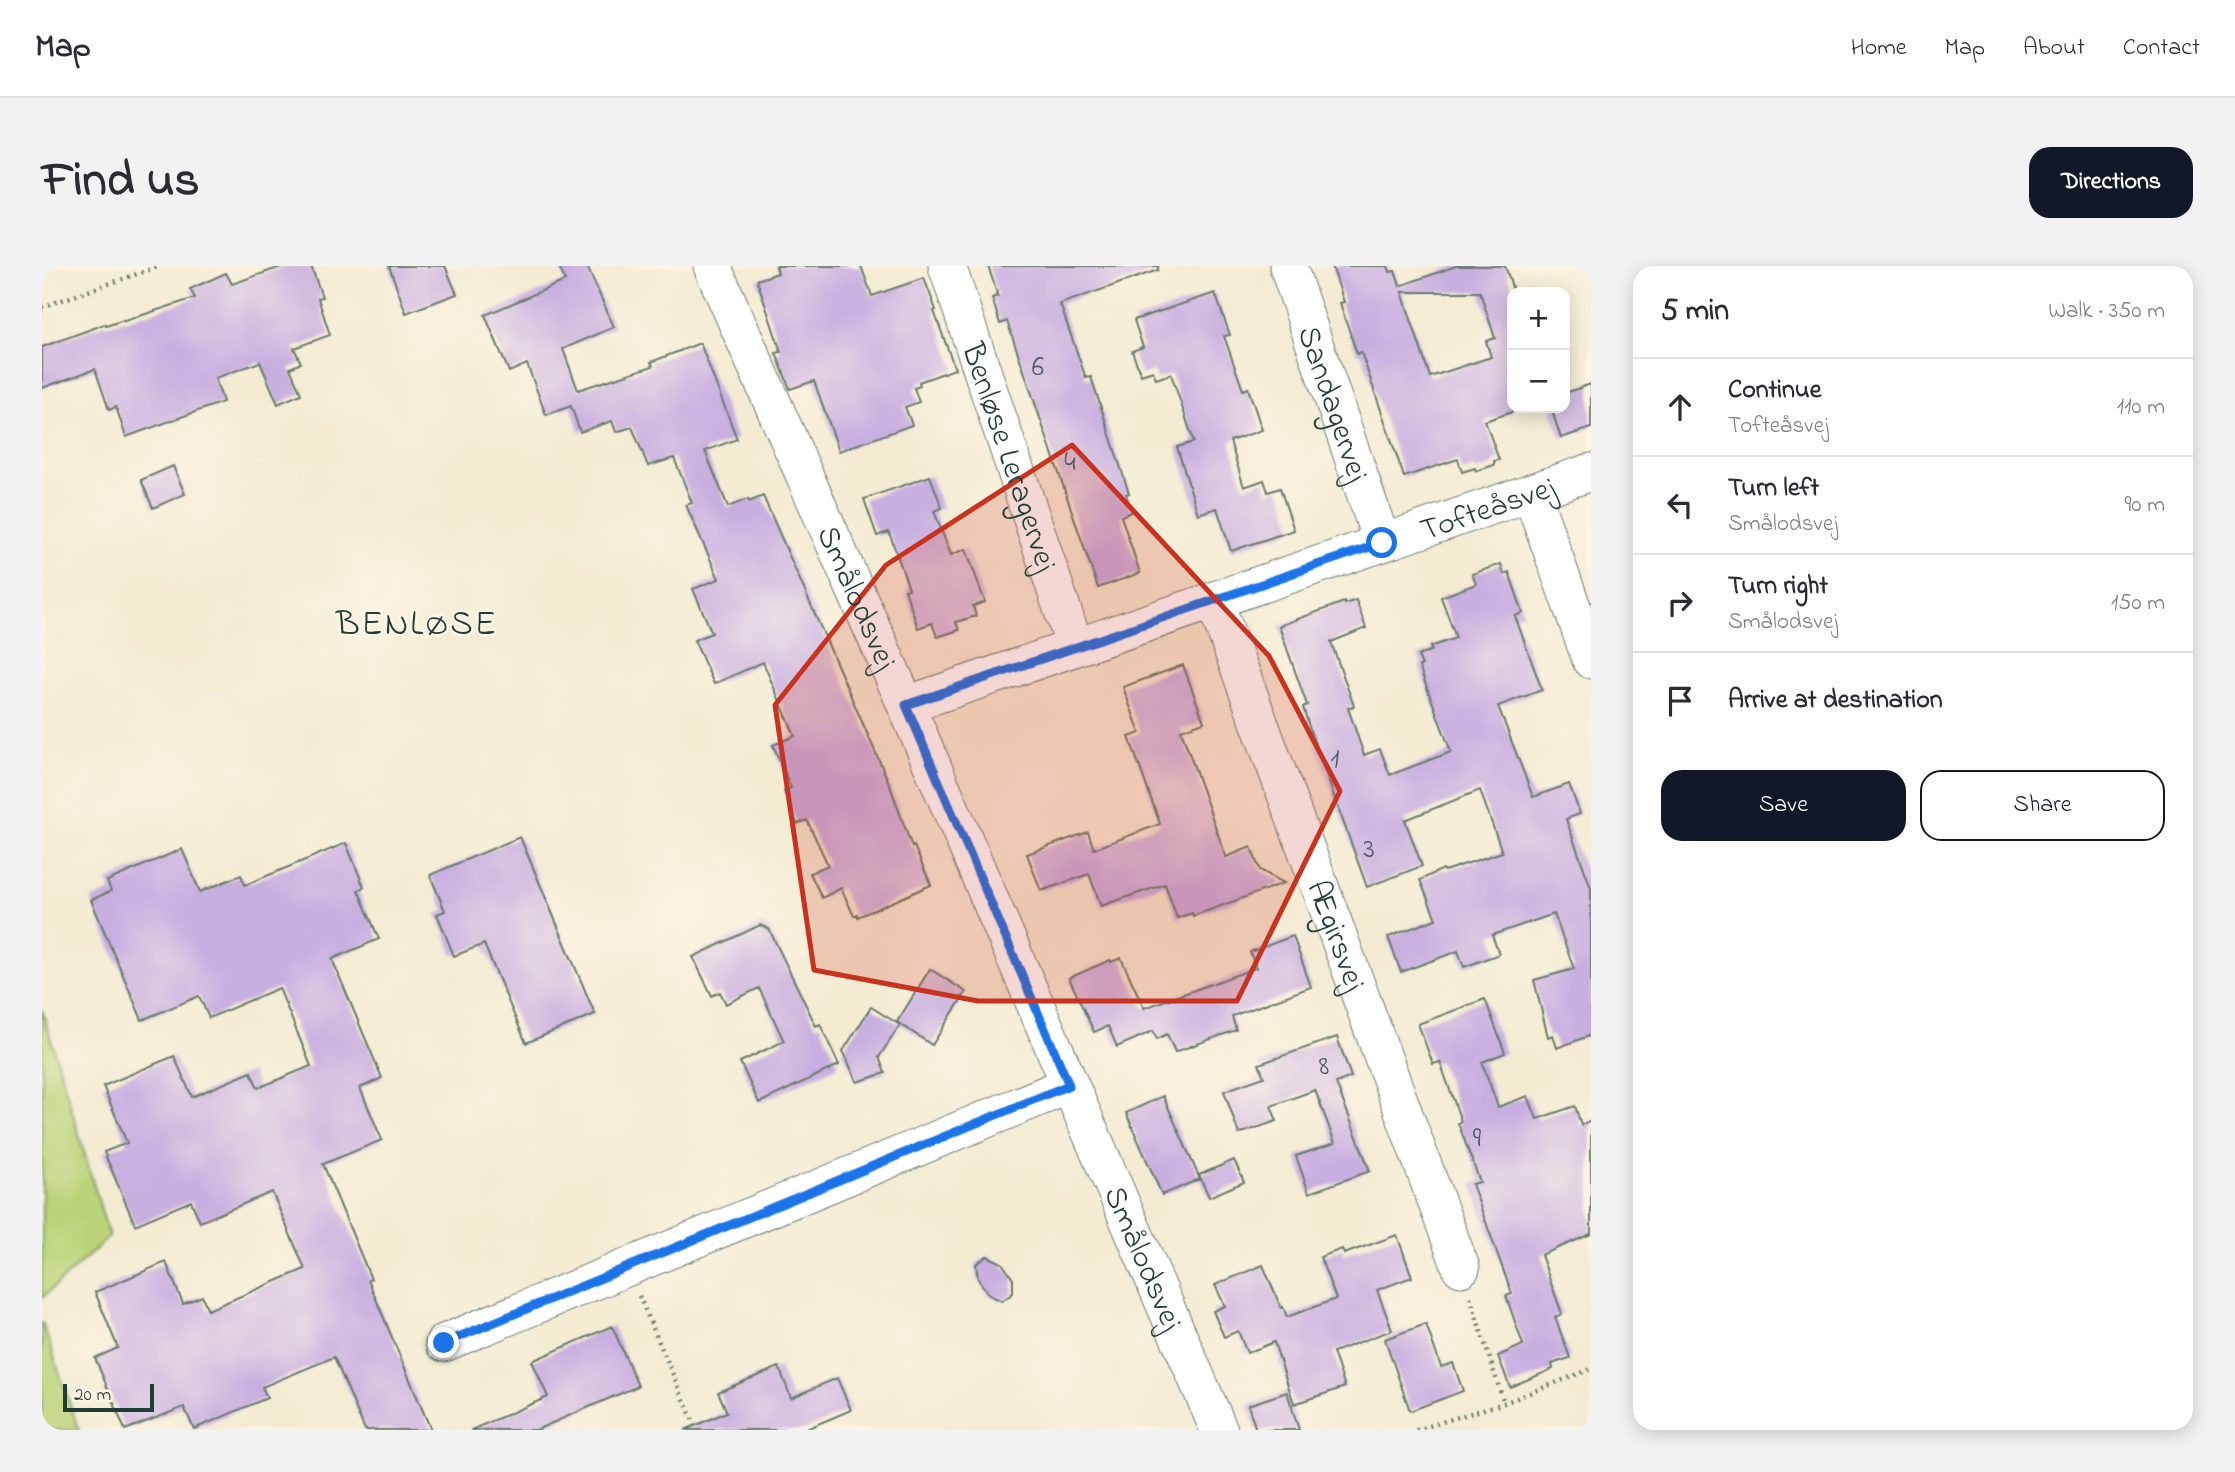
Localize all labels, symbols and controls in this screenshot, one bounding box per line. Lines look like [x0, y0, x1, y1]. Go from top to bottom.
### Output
text: Map [35, 24, 91, 72]
text: Home [1851, 31, 1907, 66]
text: Map [1945, 31, 1985, 66]
text: About [2023, 31, 2085, 66]
text: Contact [2123, 31, 2200, 66]
text: Find us [42, 146, 199, 218]
button: Directions [2029, 147, 2193, 218]
map controls [1507, 287, 1570, 413]
button: + [1507, 287, 1570, 350]
text: 5 min [1661, 290, 1729, 334]
text: Walk · 350 m [2048, 295, 2165, 328]
street label: Sandagervej [1283, 320, 1380, 489]
street label: Benløse Leragervej [947, 336, 1068, 579]
house number: 6 [1032, 348, 1044, 389]
button: − [1507, 350, 1570, 413]
text: Continue [1728, 372, 1821, 410]
icon: ahead [1661, 388, 1699, 426]
text: 110 m [2117, 391, 2165, 424]
text: Tofteåsvej [1728, 410, 1829, 443]
house number: 4 [1064, 443, 1076, 484]
street label: Tofteåsvej [1415, 466, 1563, 555]
text: Turn left [1728, 470, 1819, 508]
icon: left [1661, 486, 1699, 524]
text: 90 m [2125, 489, 2165, 522]
text: Smålodsvej [1728, 508, 1838, 541]
street label: Smålodsvej [803, 519, 908, 679]
route start [1366, 527, 1397, 558]
text: Turn right [1728, 568, 1828, 606]
icon: right [1661, 584, 1699, 622]
text: 150 m [2111, 587, 2165, 620]
district label: BENLØSE [335, 600, 498, 651]
text: Smålodsvej [1728, 606, 1838, 639]
icon: arrive [1661, 682, 1699, 720]
text: Arrive at destination [1728, 682, 1943, 720]
house number: 1 [1331, 740, 1340, 781]
button: Save [1661, 770, 1906, 841]
button: Share [1920, 770, 2165, 841]
house number: 3 [1363, 830, 1375, 871]
street label: Ægirsvej [1293, 874, 1377, 999]
house number: 8 [1319, 1047, 1329, 1088]
house number: 9 [1473, 1119, 1482, 1160]
street label: Smålodsvej [1090, 1180, 1194, 1339]
route end [428, 1327, 459, 1358]
scale bar [63, 1381, 154, 1413]
text: 20 m [74, 1382, 111, 1409]

